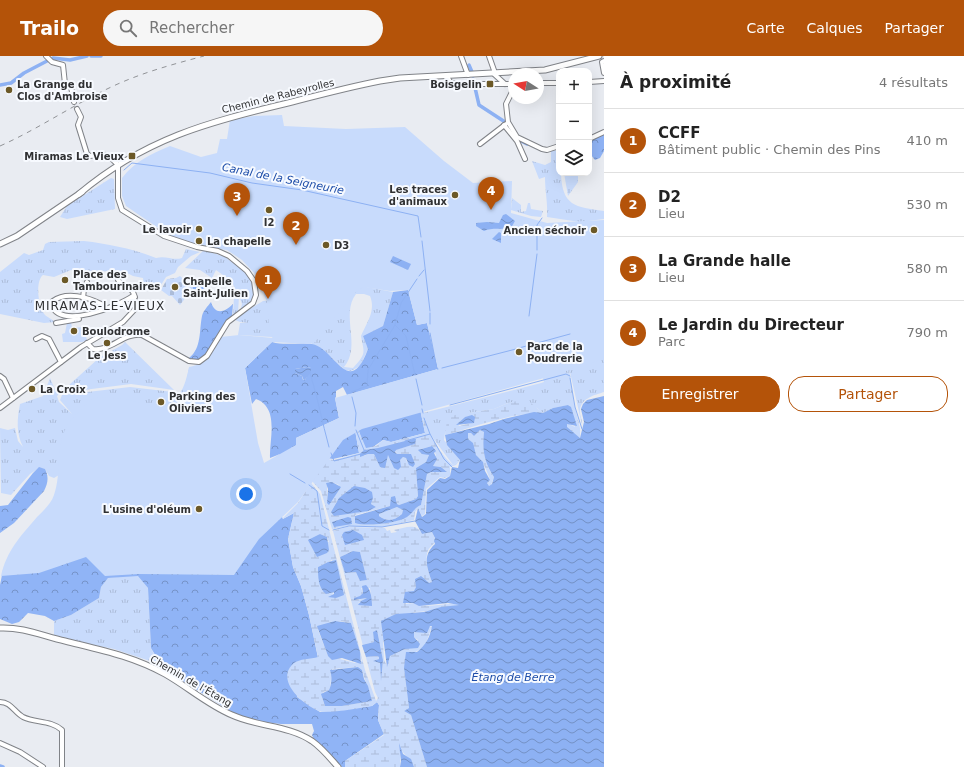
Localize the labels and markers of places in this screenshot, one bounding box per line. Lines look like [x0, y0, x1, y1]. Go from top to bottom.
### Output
place label: La Grange du Clos d'Ambroise [17, 79, 108, 102]
place label: Boisgelin [430, 79, 482, 90]
marker: Boisgelin [485, 79, 495, 89]
marker: La Grange du Clos d'Ambroise [4, 85, 14, 95]
place label: Miramas Le Vieux [24, 151, 125, 162]
marker: Miramas Le Vieux [127, 151, 137, 161]
pin: 4 [478, 177, 504, 210]
pin: 3 [224, 183, 250, 216]
place label: Les traces d'animaux [389, 184, 448, 207]
marker: Les traces d'animaux [450, 190, 460, 200]
marker: I2 [264, 205, 274, 215]
pin: 2 [283, 212, 309, 245]
place label: I2 [264, 217, 274, 228]
place label: Le lavoir [142, 224, 191, 235]
marker: Le lavoir [194, 224, 204, 234]
place label: Ancien séchoir [503, 225, 586, 236]
marker: Ancien séchoir [589, 225, 599, 235]
marker: La chapelle [194, 236, 204, 246]
place label: La chapelle [207, 236, 271, 247]
marker: D3 [321, 240, 331, 250]
place label: D3 [334, 240, 349, 251]
pin: 1 [255, 266, 281, 299]
place label: Place des Tambourinaires [73, 269, 160, 292]
marker: Place des Tambourinaires [60, 275, 70, 285]
place label: Chapelle Saint-Julien [183, 276, 248, 299]
marker: Chapelle Saint-Julien [170, 282, 180, 292]
marker: Boulodrome [69, 326, 79, 336]
place label: Boulodrome [82, 326, 150, 337]
marker: Le Jess [102, 338, 112, 348]
place label: Parc de la Poudrerie [527, 341, 583, 364]
marker: Parc de la Poudrerie [514, 347, 524, 357]
place label: Le Jess [87, 350, 127, 361]
marker: La Croix [27, 384, 37, 394]
place label: La Croix [40, 384, 86, 395]
place label: Parking des Oliviers [169, 391, 236, 414]
marker: Parking des Oliviers [156, 397, 166, 407]
place label: L'usine d'oléum [103, 504, 191, 515]
marker: L'usine d'oléum [194, 504, 204, 514]

